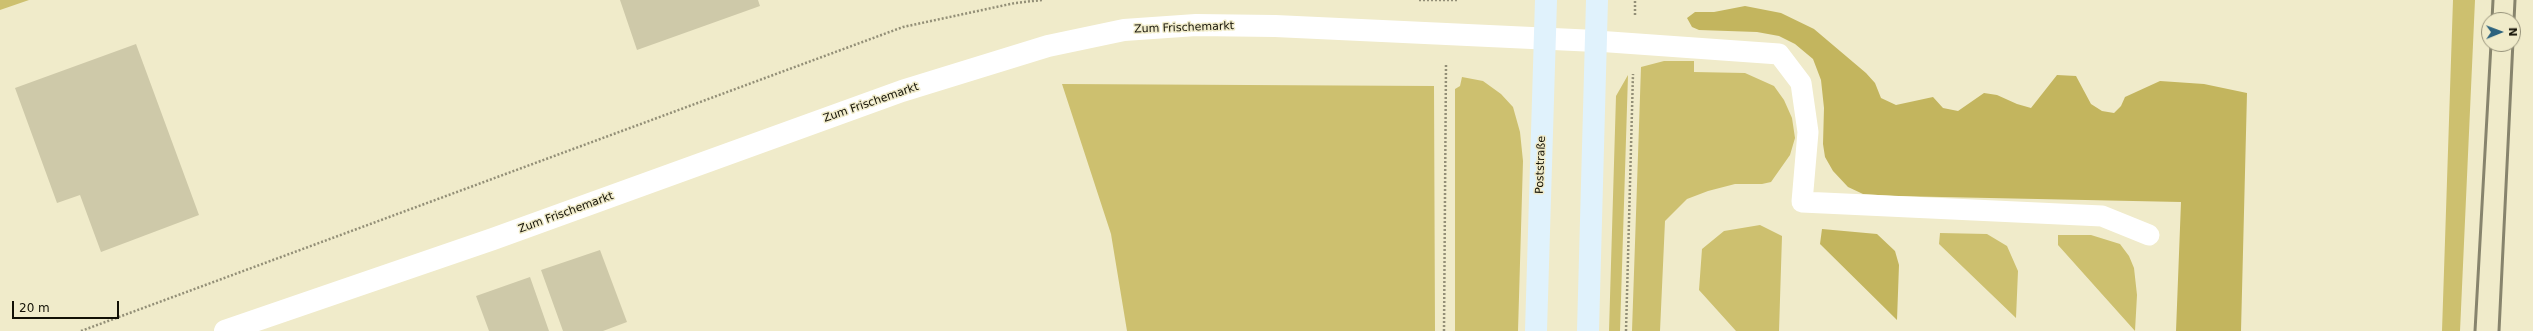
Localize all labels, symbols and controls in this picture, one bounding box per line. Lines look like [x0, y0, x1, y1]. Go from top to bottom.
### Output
north arrow [2481, 12, 2521, 52]
street label: Zum Frischemarkt [1134, 20, 1234, 36]
text: N [2506, 27, 2519, 37]
street label: Zum Frischemarkt [822, 80, 920, 126]
street label: Poststraße [1533, 136, 1549, 194]
street label: Zum Frischemarkt [517, 190, 615, 236]
scale bar [14, 293, 121, 319]
text: 20 m [19, 301, 50, 315]

